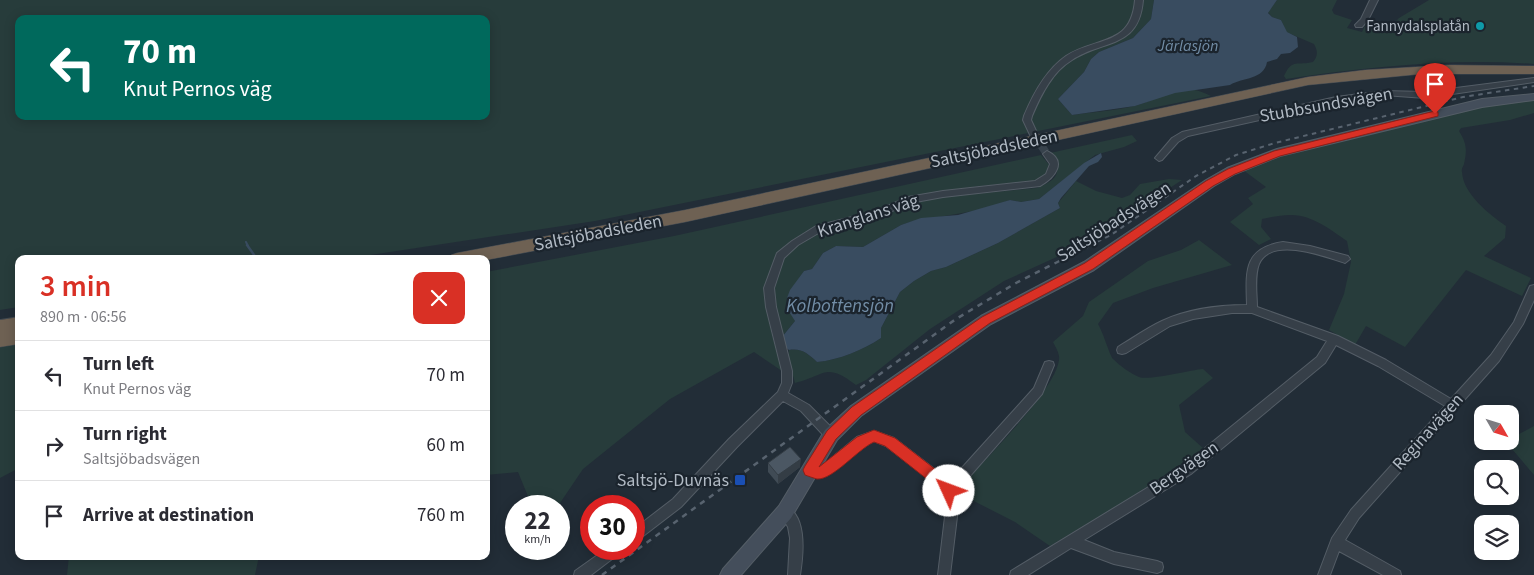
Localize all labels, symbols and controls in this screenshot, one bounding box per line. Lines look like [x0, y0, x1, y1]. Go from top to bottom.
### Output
place label: Fannydalsplatån [1366, 16, 1470, 37]
marker: Fannydalsplatån [1474, 20, 1486, 32]
text: 70 m [123, 27, 197, 77]
icon: left [40, 35, 105, 100]
water label: Järlasjön [1157, 35, 1218, 57]
pin [1414, 63, 1456, 114]
icon: arrive [1421, 70, 1449, 98]
text: Knut Pernos väg [123, 73, 272, 105]
street label: Stubbsundsvägen [1258, 81, 1394, 129]
street label: Saltsjöbadsleden [928, 123, 1060, 175]
street label: Saltsjöbadsvägen [1052, 176, 1176, 268]
street label: Kranglans väg [814, 188, 922, 244]
street label: Saltsjöbadsleden [532, 208, 664, 258]
text: 3 min [40, 265, 111, 308]
button: close [413, 272, 465, 324]
water label: Kolbottensjön [786, 293, 894, 320]
text: 890 m · 06:56 [40, 306, 127, 328]
text: Turn left [83, 351, 154, 378]
icon: left [40, 362, 68, 390]
text: 70 m [427, 362, 465, 389]
text: Knut Pernos väg [83, 378, 191, 400]
street label: Reginavägen [1387, 388, 1469, 476]
north arrow [1474, 405, 1519, 450]
map controls [1474, 405, 1519, 560]
text: Turn right [83, 421, 167, 448]
icon: right [40, 432, 68, 460]
text: 60 m [427, 432, 465, 459]
street label: Bergvägen [1144, 435, 1224, 501]
text: Saltsjöbadsvägen [83, 448, 200, 470]
button: search [1474, 460, 1519, 505]
position arrow [922, 464, 974, 516]
place label: Saltsjö-Duvnäs [617, 468, 729, 493]
marker: Saltsjö-Duvnäs [733, 473, 747, 487]
speed limit sign: 30 [580, 495, 645, 560]
icon: arrive [40, 502, 68, 530]
text: Arrive at destination [83, 502, 254, 529]
text: 760 m [417, 502, 465, 529]
text: 22 [524, 503, 551, 539]
button: layers [1474, 515, 1519, 560]
text: km/h [524, 531, 551, 548]

